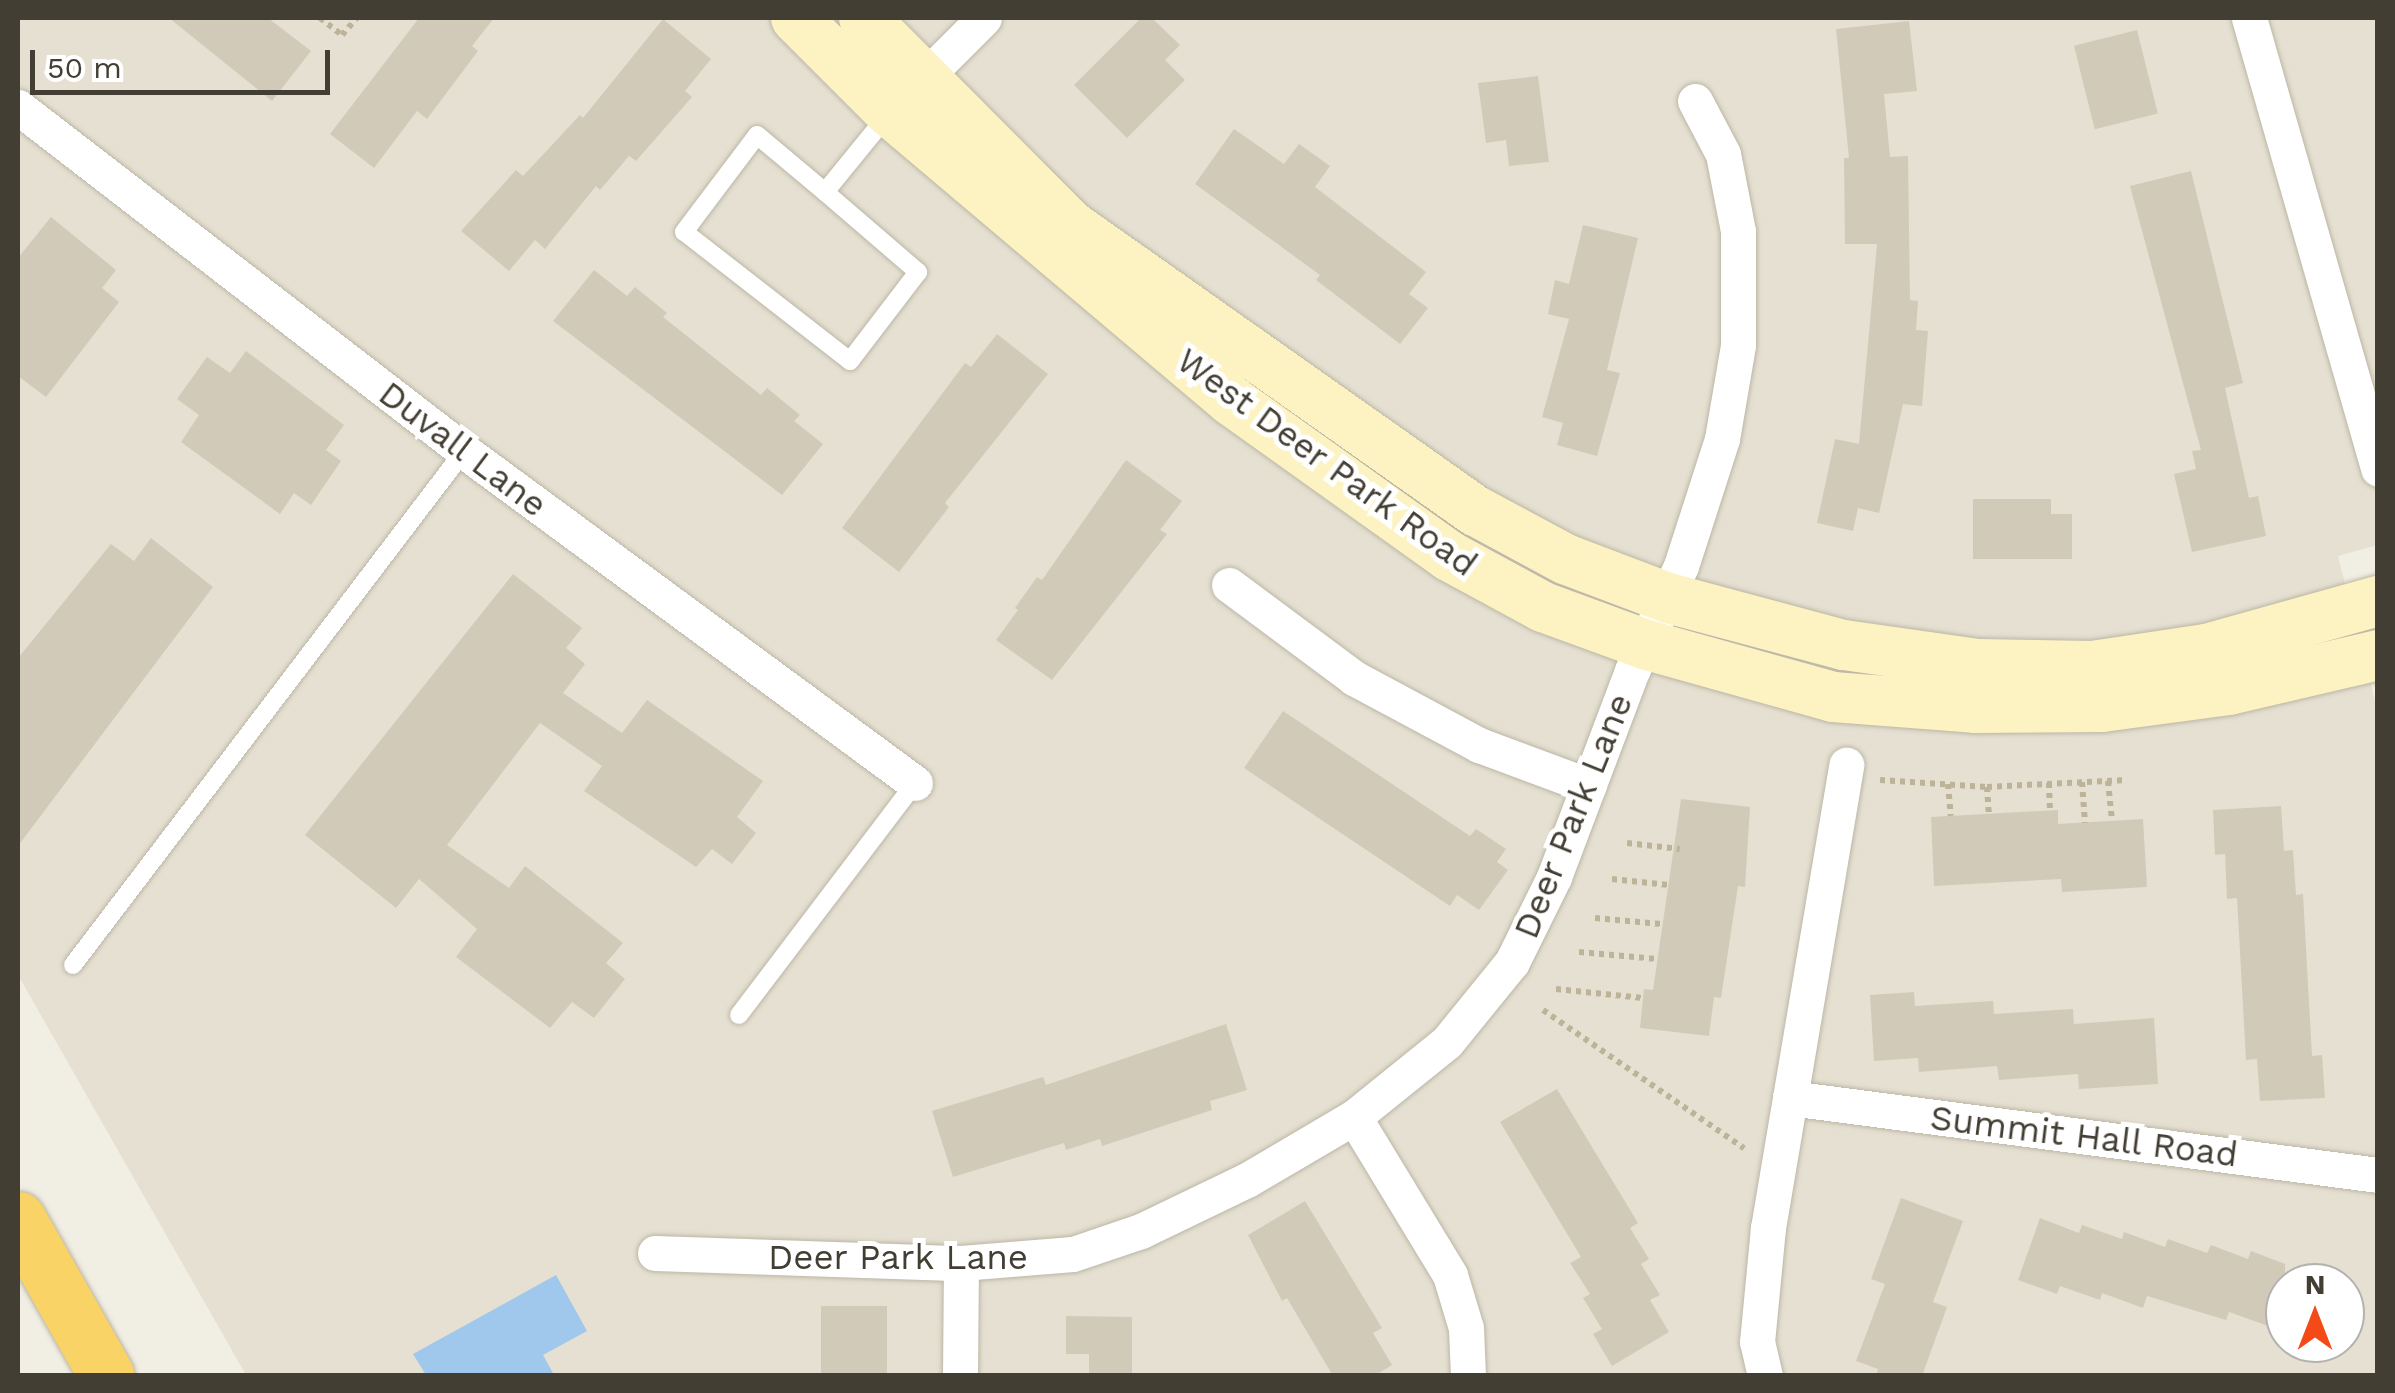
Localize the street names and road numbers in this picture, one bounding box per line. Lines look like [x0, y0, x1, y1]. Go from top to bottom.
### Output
street label: West Deer Park Road [1168, 339, 1486, 585]
street label: Duvall Lane [370, 372, 556, 526]
street label: Deer Park Lane [1505, 687, 1641, 945]
street label: Summit Hall Road [1927, 1096, 2241, 1176]
street label: Deer Park Lane [767, 1236, 1029, 1278]

